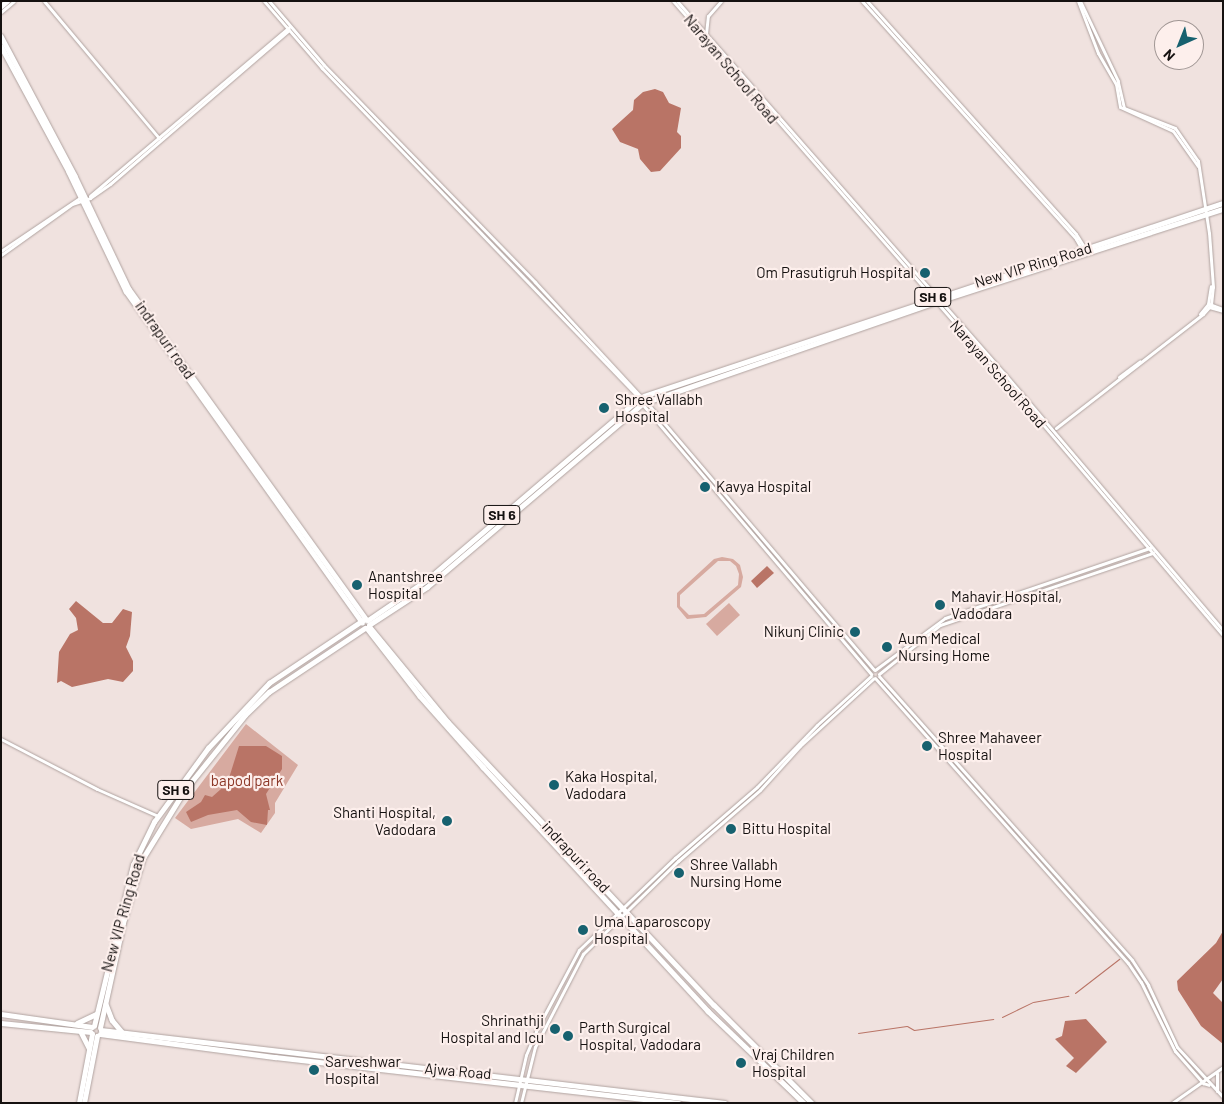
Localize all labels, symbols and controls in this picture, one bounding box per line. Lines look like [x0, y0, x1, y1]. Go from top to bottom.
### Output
street label: Narayan School Road [680, 11, 782, 127]
north arrow [1154, 20, 1204, 70]
text: N [1160, 46, 1178, 65]
street label: New VIP Ring Road [972, 239, 1094, 291]
place label: Om Prasutigruh Hospital [756, 264, 914, 282]
marker: Om Prasutigruh Hospital [918, 266, 932, 280]
road number: SH 6 [914, 286, 952, 308]
street label: indrapuri road [131, 298, 199, 382]
street label: Narayan School Road [946, 316, 1050, 432]
place label: Shree Vallabh Hospital [615, 390, 703, 425]
marker: Shree Vallabh Hospital [597, 401, 611, 415]
place label: Kavya Hospital [716, 478, 811, 496]
marker: Kavya Hospital [698, 480, 712, 494]
road number: SH 6 [483, 504, 521, 526]
place label: Anantshree Hospital [368, 567, 443, 602]
marker: Anantshree Hospital [350, 578, 364, 592]
place label: Mahavir Hospital, Vadodara [951, 587, 1062, 622]
marker: Mahavir Hospital, Vadodara [933, 598, 947, 612]
place label: Nikunj Clinic [764, 623, 844, 641]
marker: Nikunj Clinic [848, 625, 862, 639]
place label: Aum Medical Nursing Home [898, 629, 990, 664]
marker: Aum Medical Nursing Home [880, 640, 894, 654]
place label: Shree Mahaveer Hospital [938, 728, 1042, 763]
marker: Shree Mahaveer Hospital [920, 739, 934, 753]
place label: Kaka Hospital, Vadodara [565, 767, 658, 802]
park label: bapod park [211, 772, 283, 790]
road number: SH 6 [157, 778, 195, 802]
marker: Kaka Hospital, Vadodara [547, 778, 561, 792]
place label: Shanti Hospital, Vadodara [333, 803, 436, 838]
marker: Shanti Hospital, Vadodara [440, 814, 454, 828]
street label: indrapuri road [538, 818, 614, 896]
place label: Bittu Hospital [742, 820, 831, 838]
marker: Bittu Hospital [724, 822, 738, 836]
street label: New VIP Ring Road [98, 852, 148, 974]
place label: Shree Vallabh Nursing Home [690, 855, 782, 890]
marker: Shree Vallabh Nursing Home [672, 866, 686, 880]
place label: Uma Laparoscopy Hospital [594, 912, 711, 947]
marker: Uma Laparoscopy Hospital [576, 923, 590, 937]
place label: Shrinathji Hospital and Icu [441, 1011, 544, 1046]
place label: Parth Surgical Hospital, Vadodara [579, 1018, 701, 1053]
marker: Shrinathji Hospital and Icu [548, 1022, 562, 1036]
marker: Parth Surgical Hospital, Vadodara [561, 1029, 575, 1043]
place label: Vraj Children Hospital [752, 1045, 835, 1080]
place label: Sarveshwar Hospital [325, 1052, 401, 1087]
marker: Vraj Children Hospital [734, 1056, 748, 1070]
street label: Ajwa Road [424, 1059, 492, 1083]
marker: Sarveshwar Hospital [307, 1063, 321, 1077]

